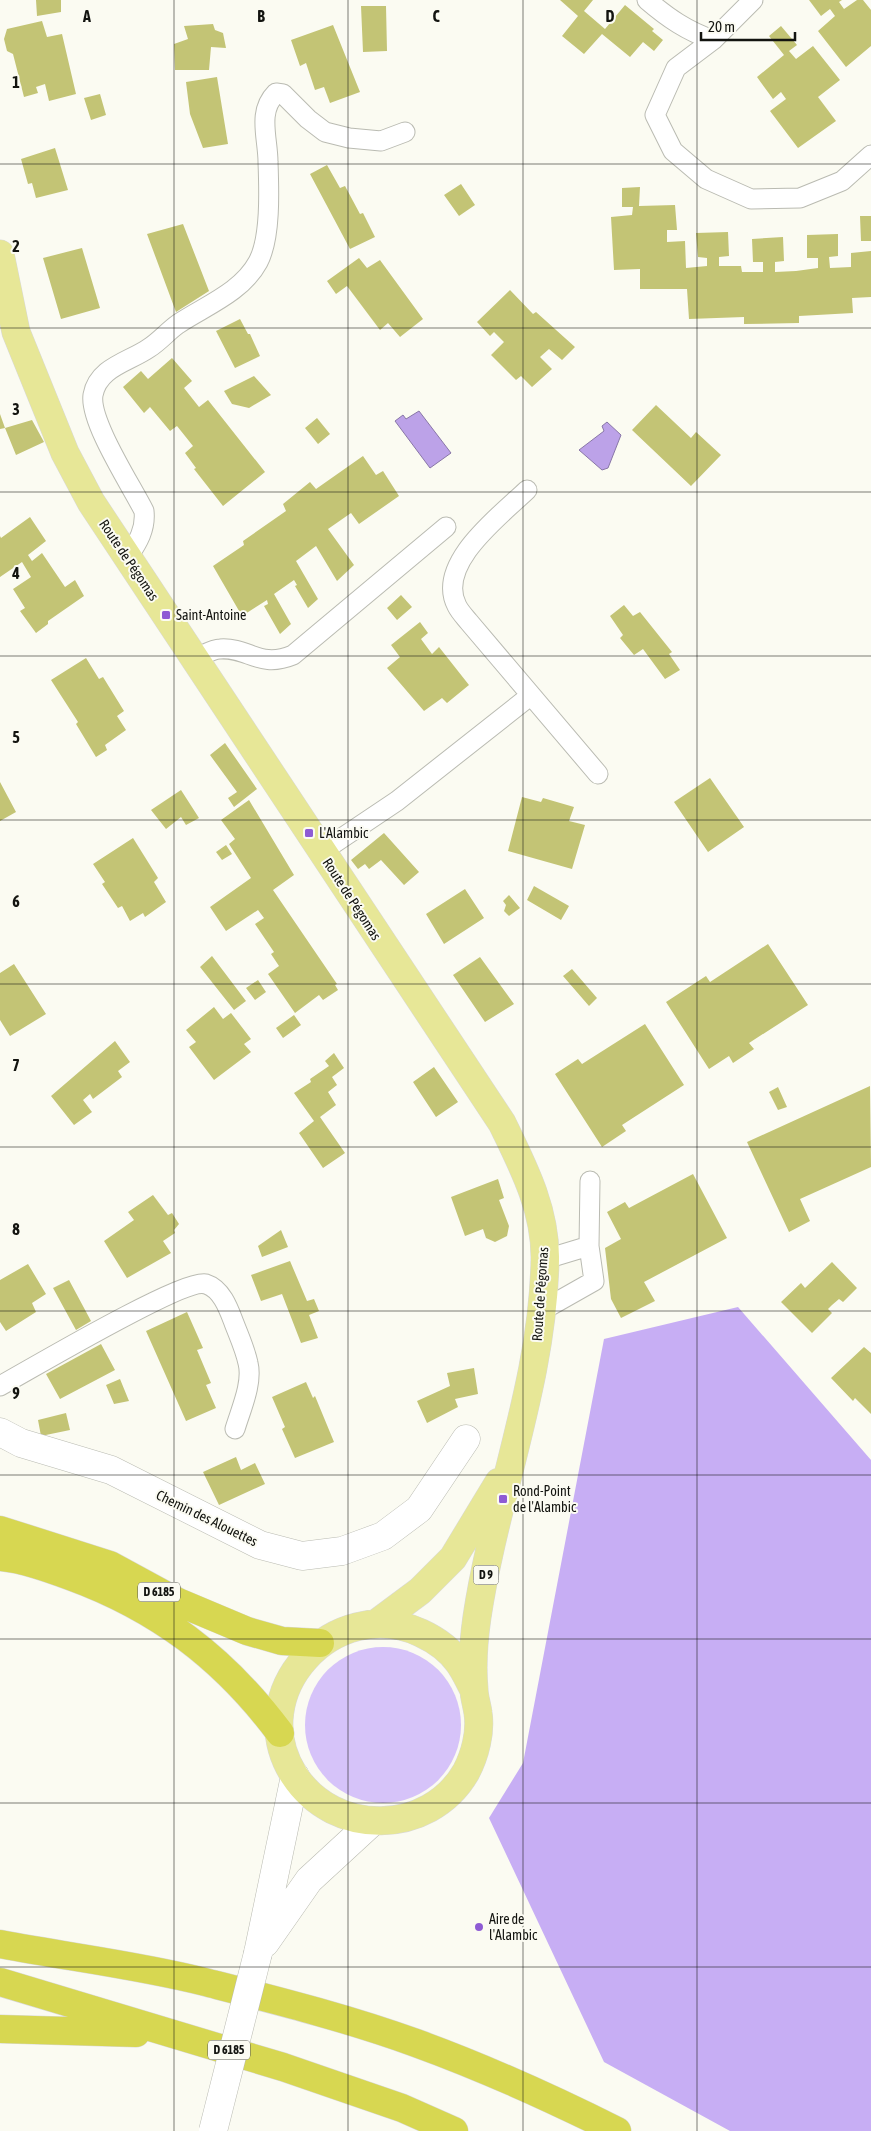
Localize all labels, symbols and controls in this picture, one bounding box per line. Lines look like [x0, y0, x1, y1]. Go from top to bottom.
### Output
text: A [82, 7, 91, 25]
text: B [257, 7, 265, 25]
text: C [432, 7, 440, 25]
text: D [606, 7, 615, 25]
scale bar [701, 10, 795, 42]
text: 20 m [708, 18, 735, 35]
text: 1 [12, 73, 20, 91]
text: 2 [12, 237, 20, 255]
text: 3 [12, 400, 20, 418]
street label: Route de Pégomas [96, 516, 162, 604]
text: 4 [11, 564, 20, 582]
place label: Saint-Antoine [176, 607, 246, 623]
marker: Saint-Antoine [160, 609, 172, 621]
text: 5 [12, 728, 20, 746]
place label: L'Alambic [319, 825, 369, 841]
marker: L'Alambic [303, 827, 315, 839]
street label: Route de Pégomas [320, 855, 384, 943]
text: 6 [12, 892, 20, 910]
text: 7 [12, 1056, 20, 1074]
text: 8 [12, 1220, 20, 1238]
street label: Route de Pégomas [529, 1246, 551, 1342]
text: 9 [12, 1384, 20, 1402]
place label: Rond-Point de l'Alambic [513, 1483, 577, 1515]
street label: Chemin des Alouettes [154, 1487, 260, 1549]
marker: Rond-Point de l'Alambic [497, 1493, 509, 1505]
road number: D 9 [474, 1566, 498, 1584]
road number: D 6185 [138, 1582, 180, 1601]
place label: Aire de l'Alambic [489, 1911, 538, 1943]
marker: Aire de l'Alambic [473, 1921, 485, 1933]
road number: D 6185 [208, 2040, 250, 2060]

